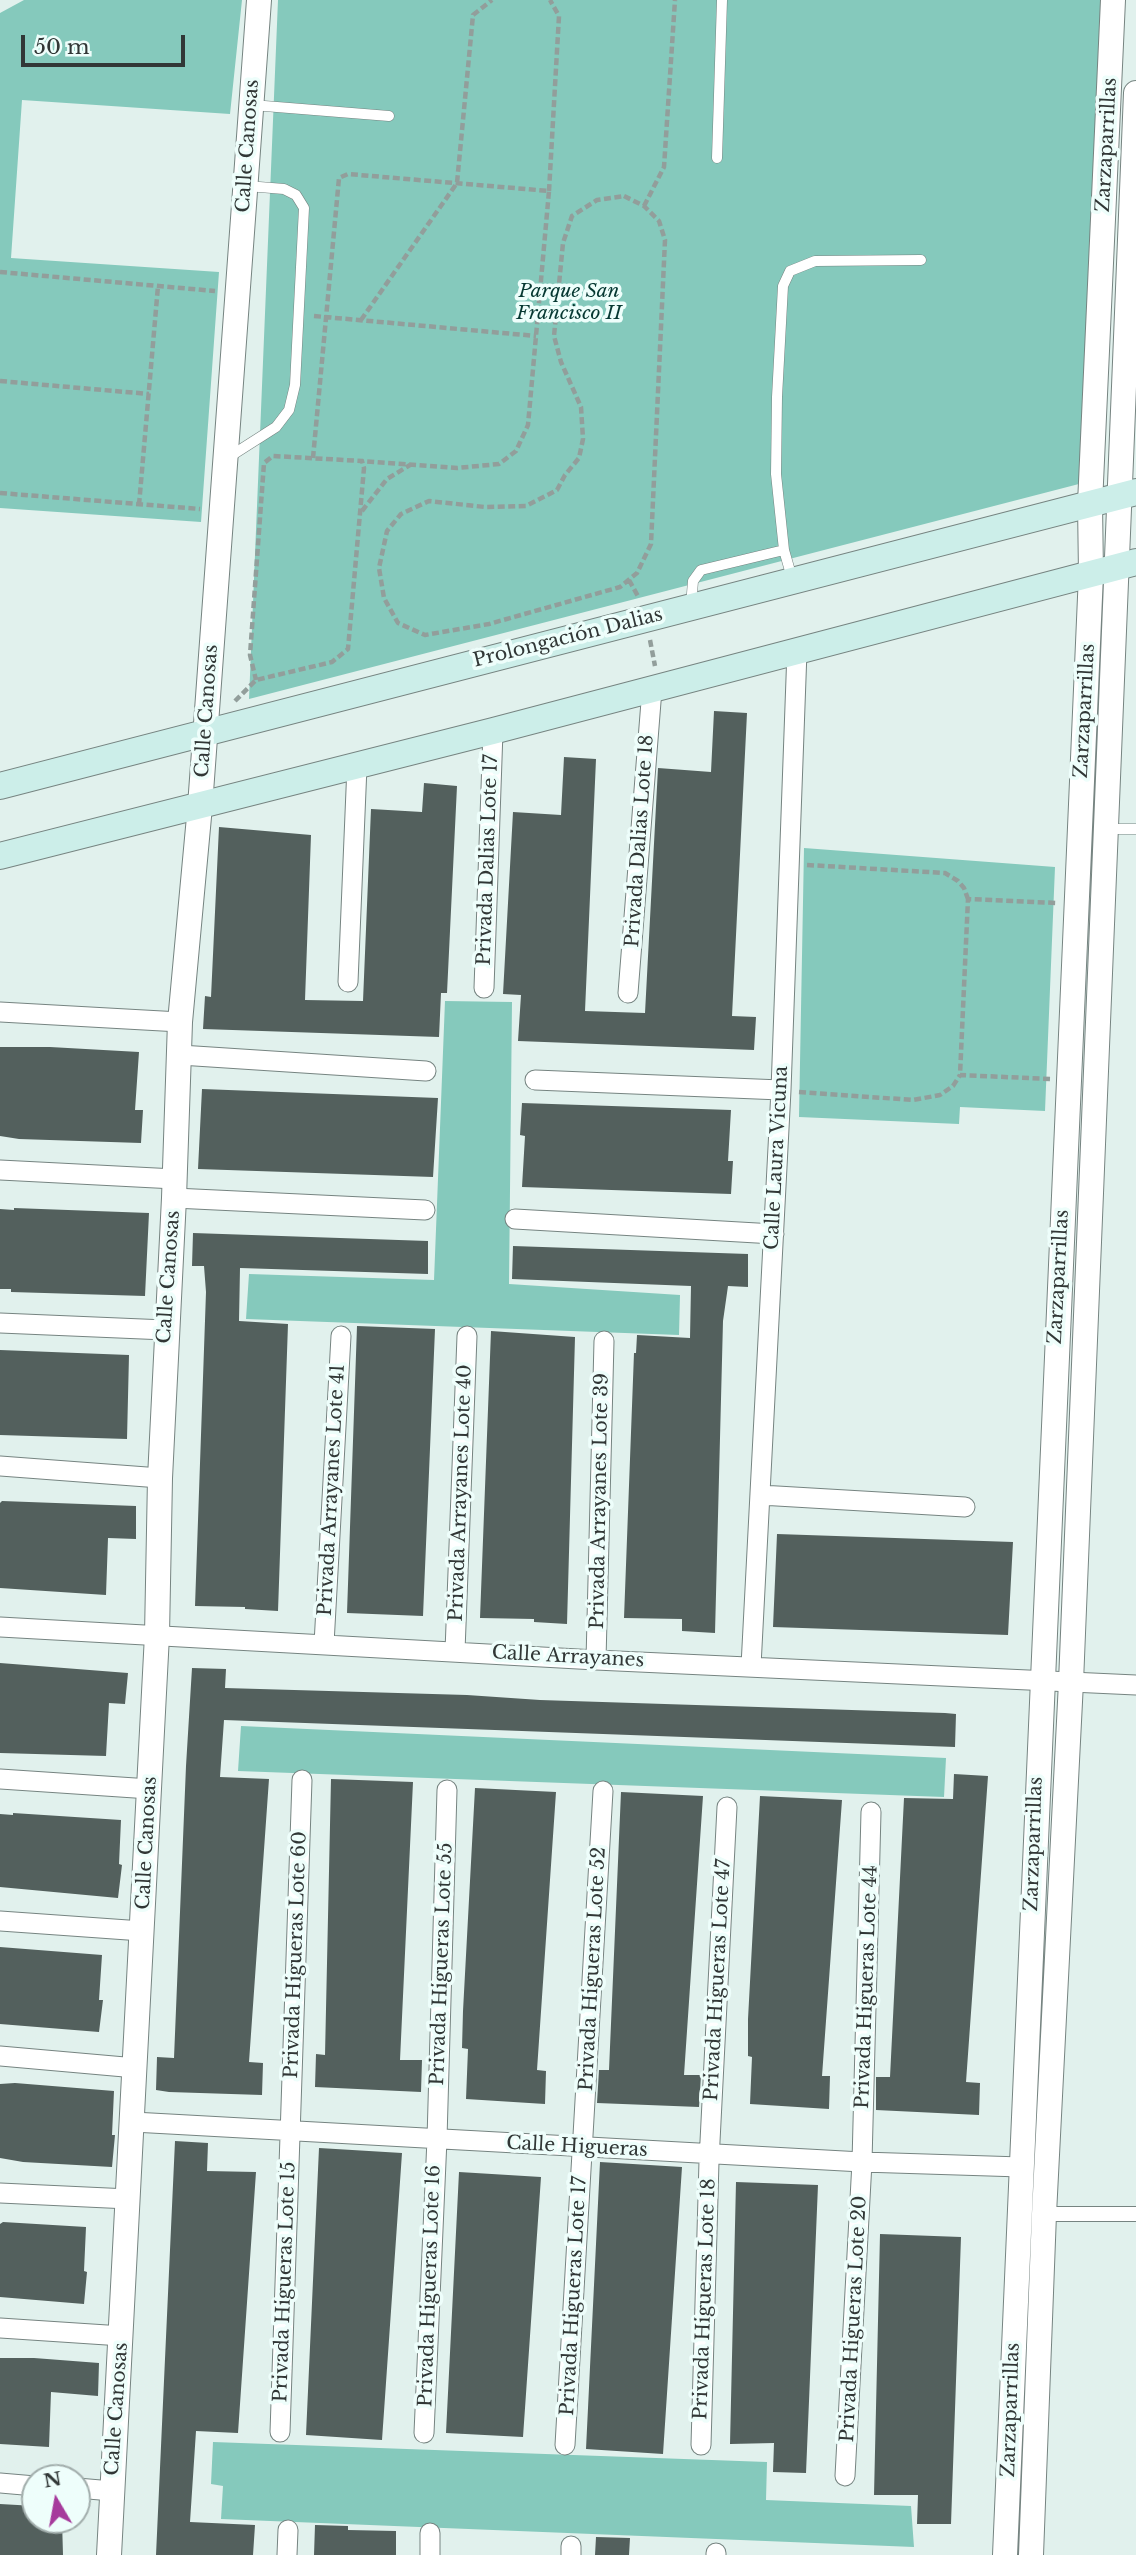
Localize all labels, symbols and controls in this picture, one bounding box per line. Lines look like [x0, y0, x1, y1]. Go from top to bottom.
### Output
scale bar [24, 21, 189, 65]
text: 50 m [34, 34, 89, 60]
street label: Zarzaparrillas [1092, 77, 1122, 213]
street label: Calle Canosas [232, 79, 264, 213]
park label: Parque San Francisco II [516, 281, 622, 325]
street label: Prolongación Dalias [471, 603, 665, 673]
street label: Zarzaparrillas [1070, 643, 1100, 779]
street label: Calle Canosas [191, 644, 223, 778]
street label: Privada Dalias Lote 18 [621, 734, 659, 948]
street label: Privada Dalias Lote 17 [473, 754, 503, 966]
street label: Calle Laura Vicuna [761, 1065, 793, 1251]
street label: Zarzaparrillas [1044, 1209, 1074, 1345]
street label: Calle Canosas [153, 1210, 185, 1344]
street label: Privada Arrayanes Lote 41 [314, 1364, 350, 1616]
street label: Privada Arrayanes Lote 40 [445, 1364, 477, 1622]
street label: Privada Arrayanes Lote 39 [586, 1373, 614, 1629]
street label: Calle Arrayanes [491, 1642, 645, 1672]
street label: Calle Canosas [132, 1776, 162, 1910]
street label: Zarzaparrillas [1020, 1776, 1048, 1912]
street label: Privada Higueras Lote 60 [280, 1831, 312, 2079]
street label: Privada Higueras Lote 55 [426, 1842, 458, 2086]
street label: Privada Higueras Lote 52 [575, 1846, 611, 2092]
street label: Privada Higueras Lote 47 [700, 1858, 736, 2102]
street label: Privada Higueras Lote 44 [851, 1865, 883, 2109]
street label: Calle Higueras [506, 2132, 648, 2162]
street label: Privada Higueras Lote 15 [269, 2161, 301, 2403]
street label: Privada Higueras Lote 16 [414, 2164, 446, 2408]
street label: Privada Higueras Lote 17 [556, 2176, 592, 2416]
street label: Privada Higueras Lote 18 [689, 2178, 721, 2420]
street label: Privada Higueras Lote 20 [836, 2195, 872, 2443]
street label: Calle Canosas [101, 2342, 133, 2476]
street label: Zarzaparrillas [997, 2342, 1025, 2478]
north arrow [21, 2464, 91, 2534]
text: N [42, 2467, 63, 2493]

